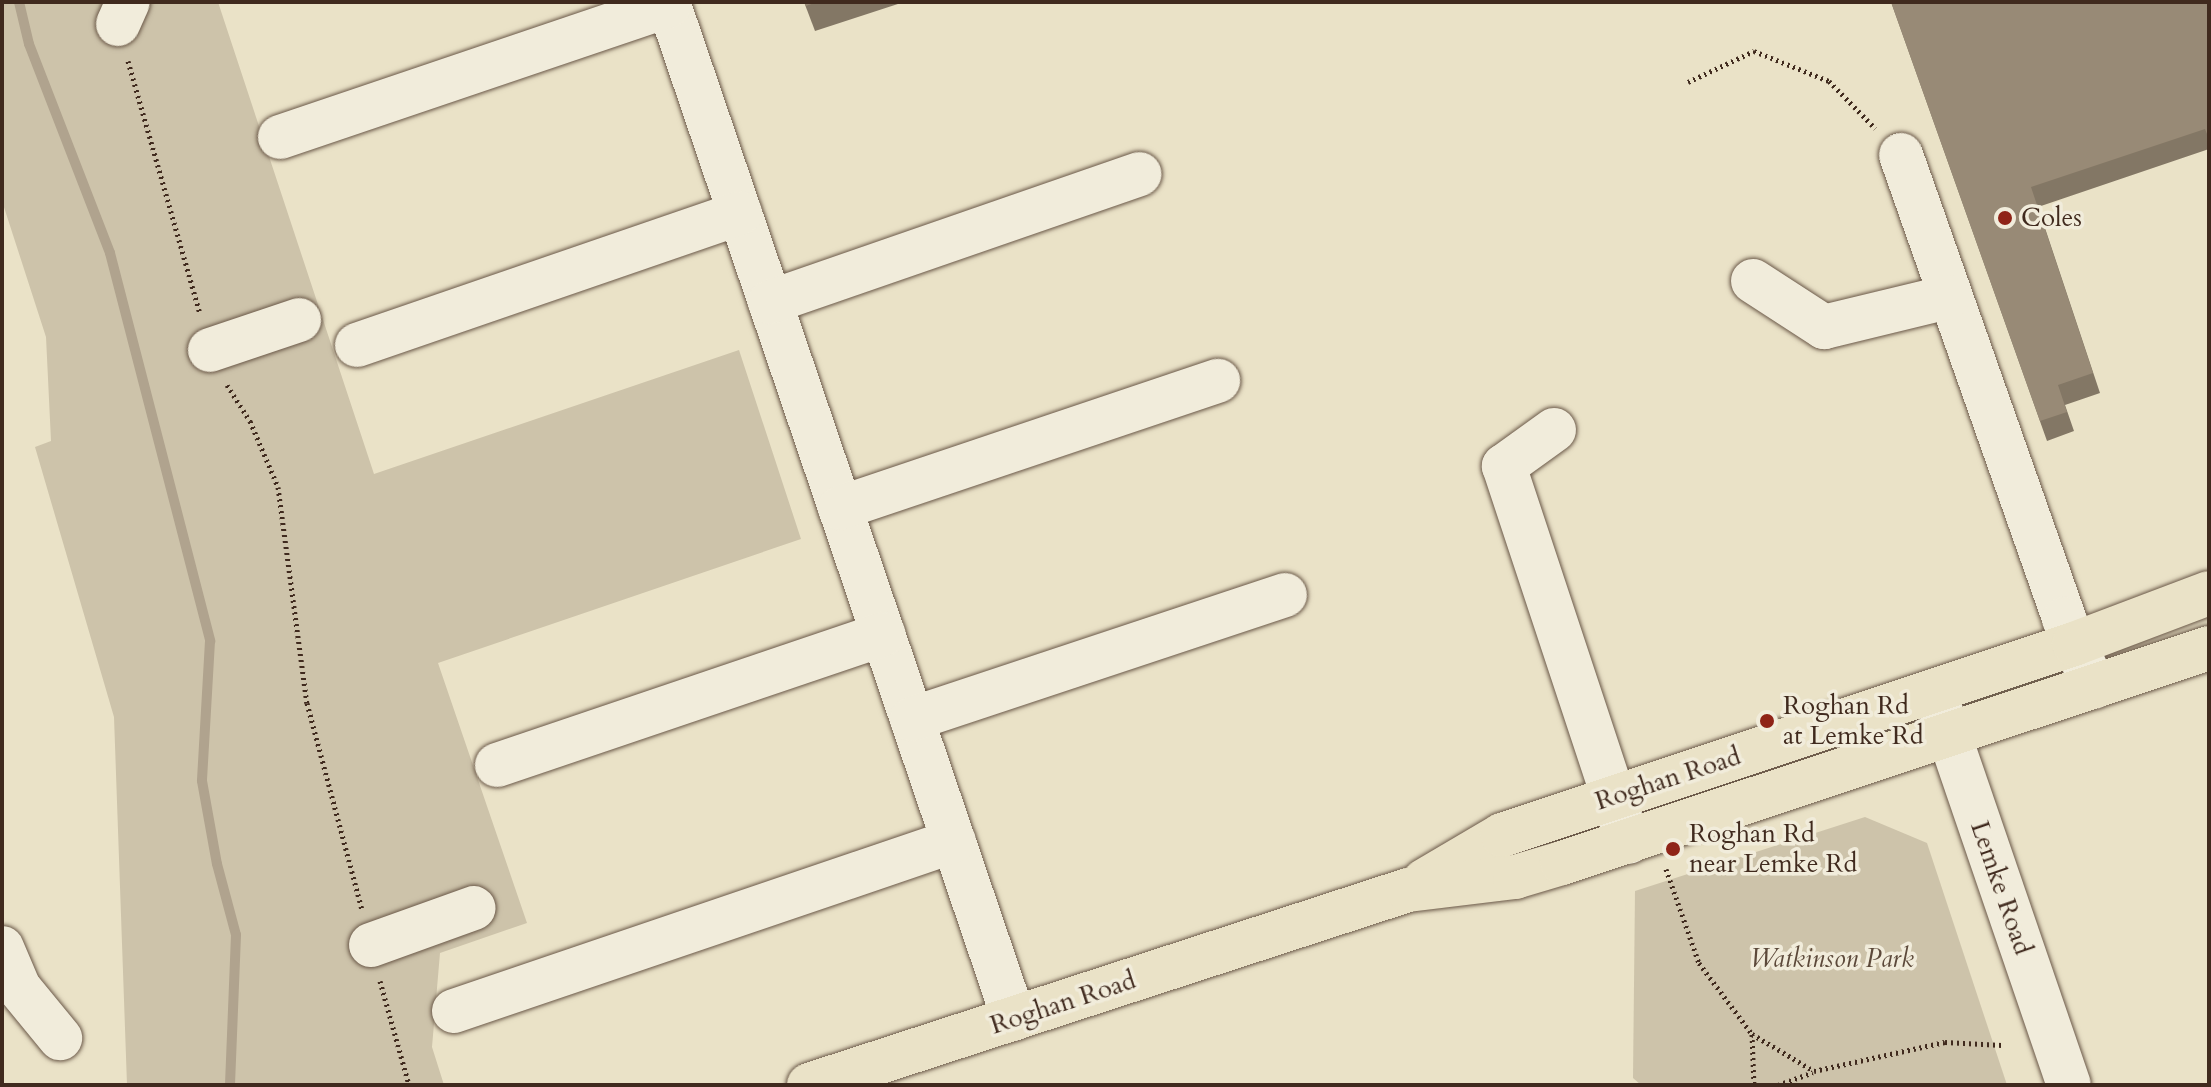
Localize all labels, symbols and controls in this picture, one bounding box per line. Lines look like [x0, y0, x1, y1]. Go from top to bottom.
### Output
place label: Coles [2021, 202, 2082, 234]
marker: Coles [1996, 209, 2014, 227]
place label: Roghan Rd at Lemke Rd [1783, 690, 1924, 752]
marker: Roghan Rd at Lemke Rd [1758, 712, 1776, 730]
street label: Roghan Road [1591, 741, 1745, 817]
street label: Lemke Road [1964, 817, 2038, 959]
place label: Roghan Rd near Lemke Rd [1689, 818, 1857, 880]
marker: Roghan Rd near Lemke Rd [1664, 840, 1682, 858]
park label: Watkinson Park [1750, 943, 1914, 975]
street label: Roghan Road [986, 965, 1140, 1041]

